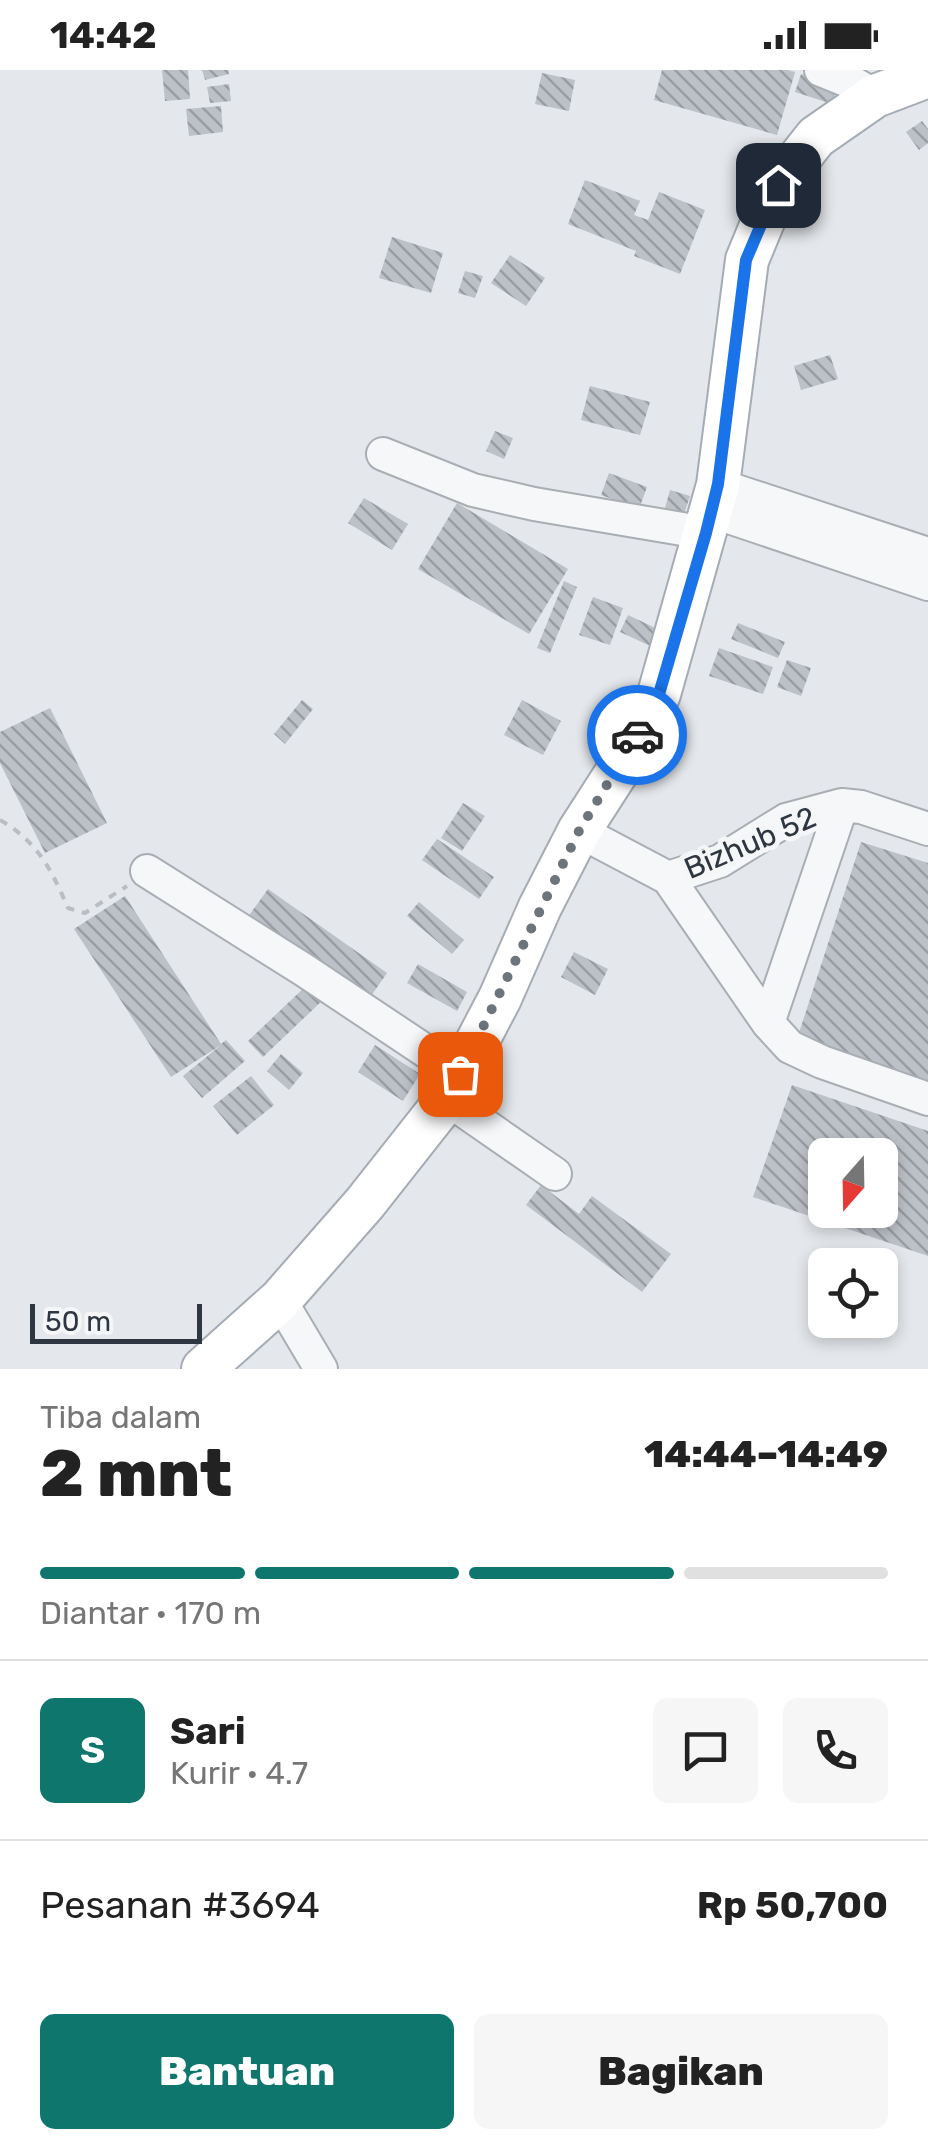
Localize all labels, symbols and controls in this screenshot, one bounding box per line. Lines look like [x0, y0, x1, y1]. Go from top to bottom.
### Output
text: 14:42 [50, 12, 157, 58]
pin [736, 143, 821, 228]
icon: home [751, 158, 806, 213]
courier [587, 685, 687, 785]
icon: car [610, 708, 665, 763]
street label: Bizhub 52 [679, 799, 821, 887]
pin [418, 1032, 503, 1117]
icon: bag [433, 1047, 488, 1102]
north arrow [808, 1138, 898, 1228]
map controls [808, 1138, 898, 1338]
button: locate [808, 1248, 898, 1338]
scale bar [30, 1299, 202, 1344]
text: 50 m [45, 1305, 111, 1338]
text: Tiba dalam [40, 1398, 201, 1436]
text: 14:44–14:49 [644, 1431, 888, 1477]
text: 2 mnt [40, 1435, 232, 1512]
text: Diantar · 170 m [40, 1594, 261, 1632]
button: chat [653, 1698, 758, 1803]
button: phone [783, 1698, 888, 1803]
text: Sari [170, 1708, 246, 1754]
text: S [80, 1727, 105, 1773]
text: Kurir · 4.7 [170, 1754, 308, 1792]
text: Pesanan #3694 [40, 1882, 320, 1928]
text: Rp 50,700 [697, 1882, 888, 1928]
button: Bantuan [40, 2014, 454, 2129]
button: Bagikan [474, 2014, 888, 2129]

